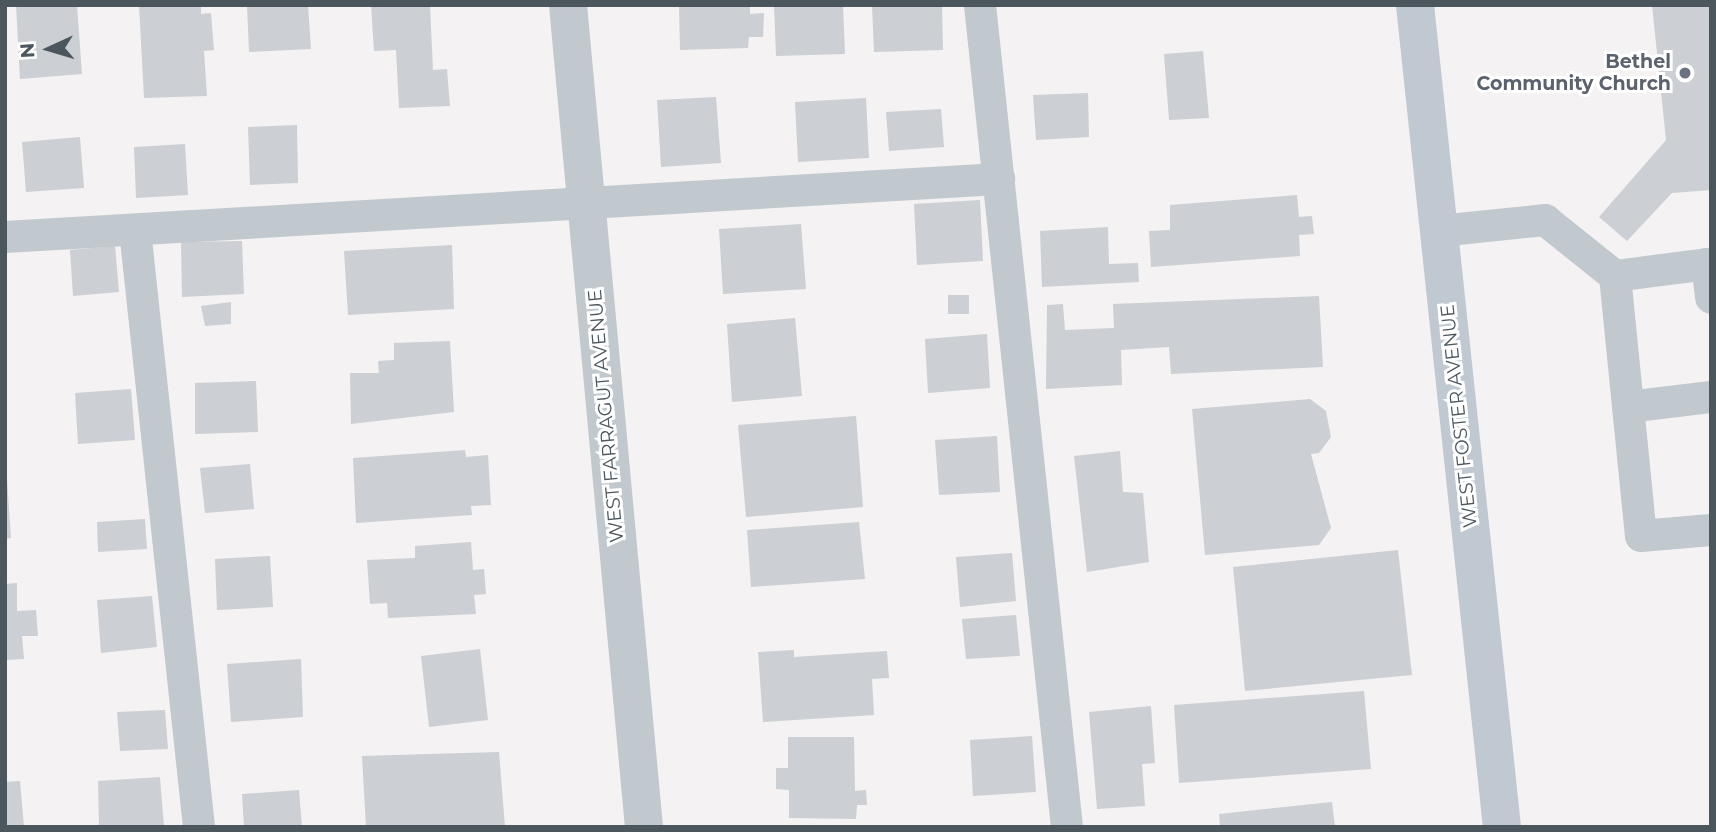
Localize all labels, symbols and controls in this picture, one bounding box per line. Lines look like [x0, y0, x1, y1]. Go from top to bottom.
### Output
north arrow [14, 14, 84, 84]
text: N [16, 42, 40, 59]
place label: Bethel Community Church [1477, 51, 1671, 95]
marker: Bethel Community Church [1677, 65, 1693, 81]
street label: WEST FARRAGUT AVENUE [584, 288, 628, 544]
street label: WEST FOSTER AVENUE [1436, 303, 1482, 529]

